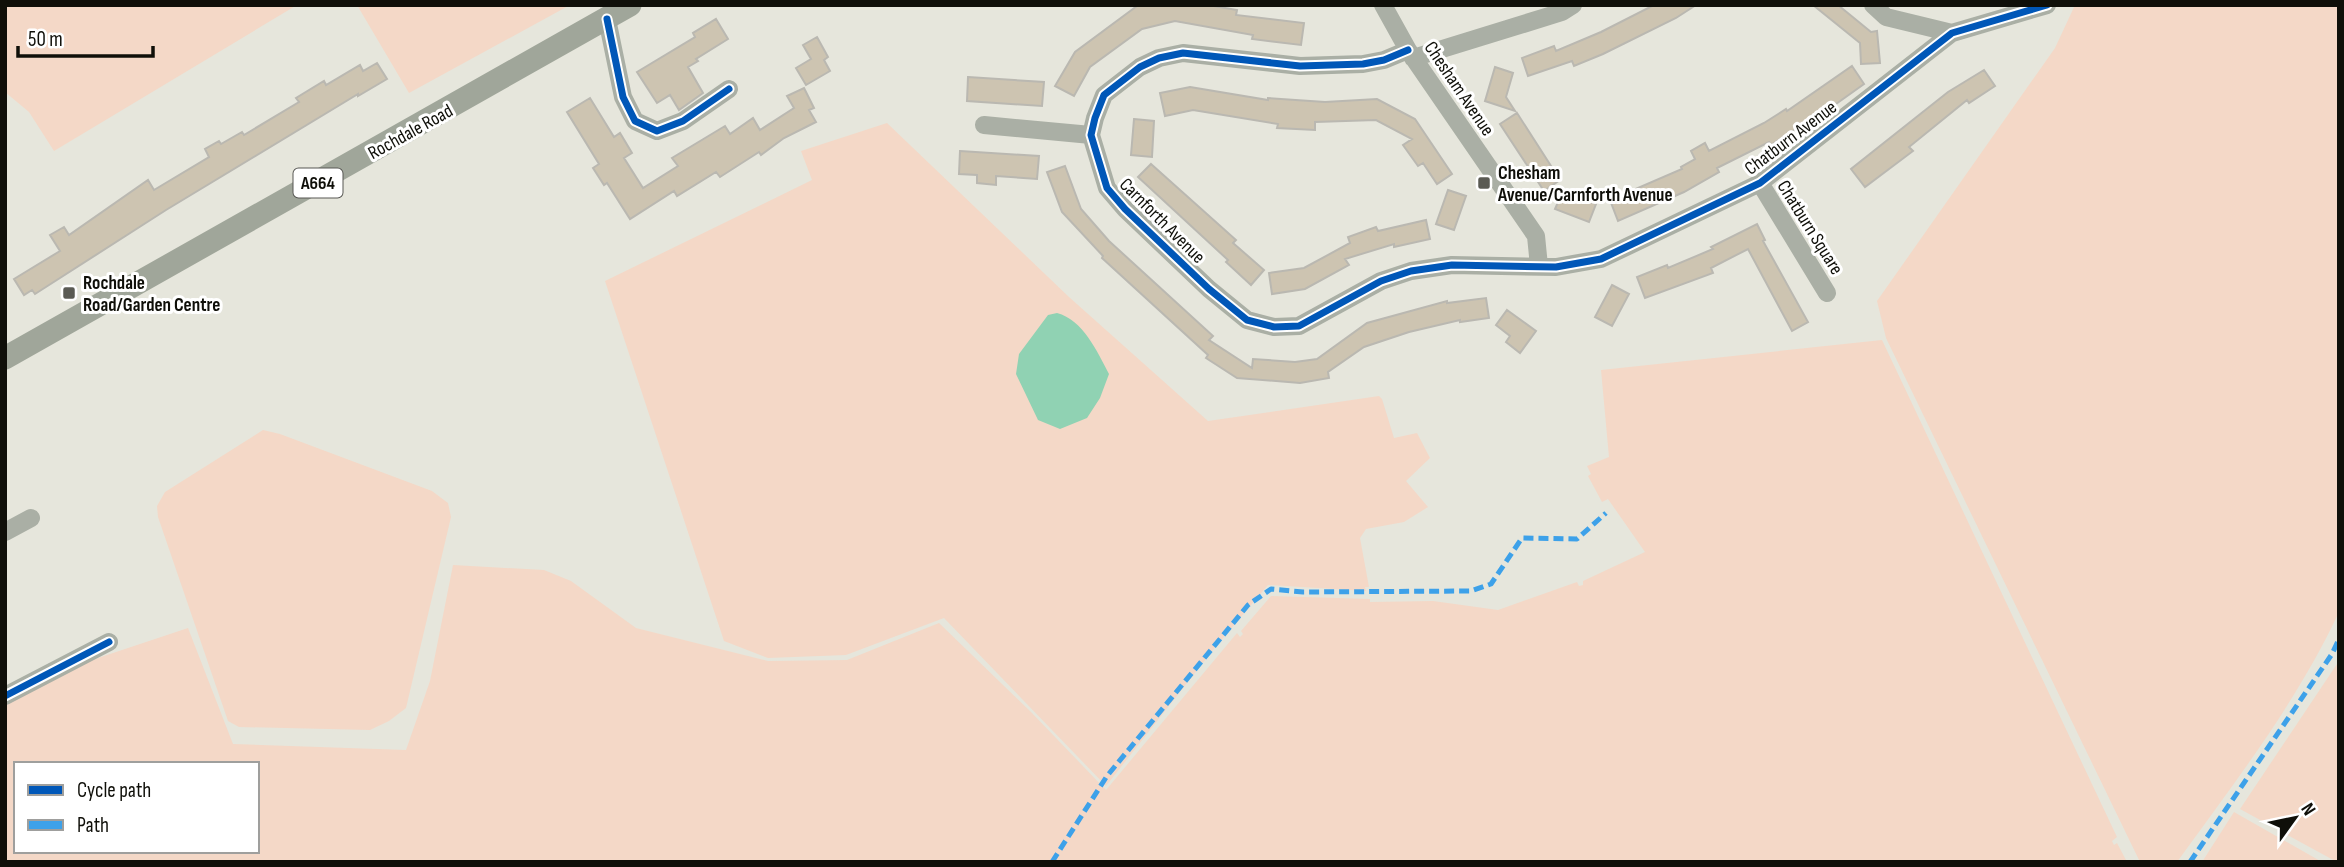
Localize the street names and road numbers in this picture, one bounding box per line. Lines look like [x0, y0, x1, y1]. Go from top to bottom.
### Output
street label: Chesham Avenue [1419, 37, 1499, 140]
street label: Chatburn Avenue [1740, 96, 1841, 180]
street label: Rochdale Road [364, 100, 457, 165]
road number: A664 [294, 168, 342, 198]
street label: Carnforth Avenue [1114, 173, 1210, 269]
street label: Chatburn Square [1772, 176, 1848, 279]

